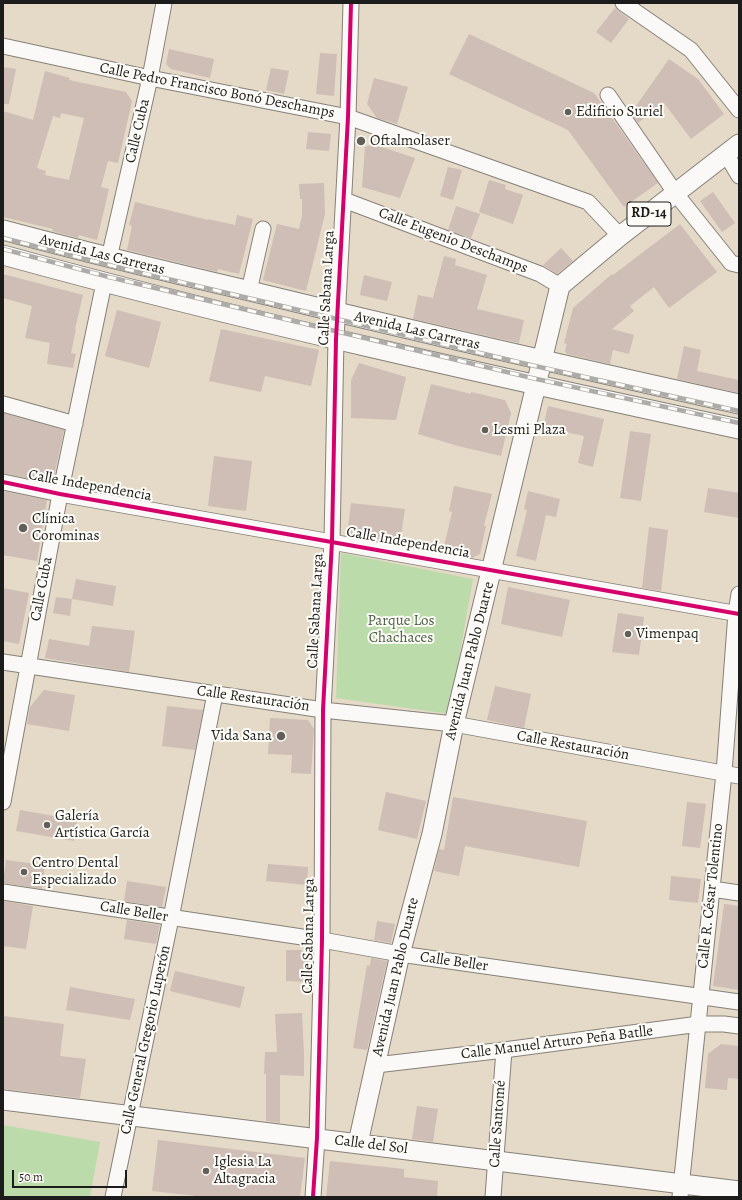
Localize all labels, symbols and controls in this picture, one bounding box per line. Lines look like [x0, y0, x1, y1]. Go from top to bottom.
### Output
street label: Calle Pedro Francisco Bonó Deschamps [98, 59, 336, 123]
street label: Calle Cuba [122, 97, 154, 165]
place label: Edificio Suriel [576, 103, 663, 121]
marker: Edificio Suriel [563, 107, 573, 117]
place label: Oftalmolaser [370, 132, 450, 150]
marker: Oftalmolaser [355, 135, 367, 147]
road number: RD-14 [627, 202, 671, 226]
street label: Calle Eugenio Deschamps [376, 204, 530, 278]
street label: Calle Sabana Larga [315, 230, 339, 346]
street label: Avenida Las Carreras [37, 231, 167, 279]
street label: Avenida Las Carreras [352, 308, 482, 354]
place label: Lesmi Plaza [493, 421, 566, 439]
marker: Lesmi Plaza [480, 425, 490, 435]
street label: Calle Independencia [27, 466, 153, 506]
place label: Clínica Corominas [32, 510, 100, 545]
marker: Clínica Corominas [17, 522, 29, 534]
street label: Calle Independencia [345, 523, 471, 563]
street label: Calle Sabana Larga [304, 553, 328, 669]
street label: Calle Cuba [27, 555, 57, 623]
street label: Avenida Juan Pablo Duarte [442, 580, 498, 742]
park label: Parque Los Chachaces [367, 612, 435, 647]
place label: Vimenpaq [636, 625, 699, 643]
marker: Vimenpaq [623, 629, 633, 639]
street label: Calle Restauración [195, 682, 311, 716]
place label: Vida Sana [211, 727, 272, 745]
street label: Calle Restauración [515, 727, 631, 765]
marker: Vida Sana [275, 730, 287, 742]
place label: Galería Artística García [55, 807, 150, 842]
marker: Galería Artística García [42, 820, 52, 830]
street label: Calle R. César Tolentino [694, 823, 728, 969]
place label: Centro Dental Especializado [32, 854, 118, 889]
marker: Centro Dental Especializado [19, 867, 29, 877]
street label: Calle Sabana Larga [299, 878, 319, 994]
street label: Avenida Juan Pablo Duarte [369, 896, 423, 1058]
street label: Calle Beller [99, 898, 169, 926]
street label: Calle General Gregorio Luperón [117, 944, 175, 1136]
street label: Calle Beller [419, 948, 489, 976]
street label: Calle Manuel Arturo Peña Batlle [460, 1022, 654, 1064]
street label: Calle Santomé [486, 1080, 510, 1168]
street label: Calle del Sol [333, 1132, 409, 1158]
place label: Iglesia La Altagracia [214, 1153, 276, 1188]
scale bar [14, 1162, 129, 1188]
marker: Iglesia La Altagracia [201, 1166, 211, 1176]
text: 50 m [19, 1169, 43, 1185]

